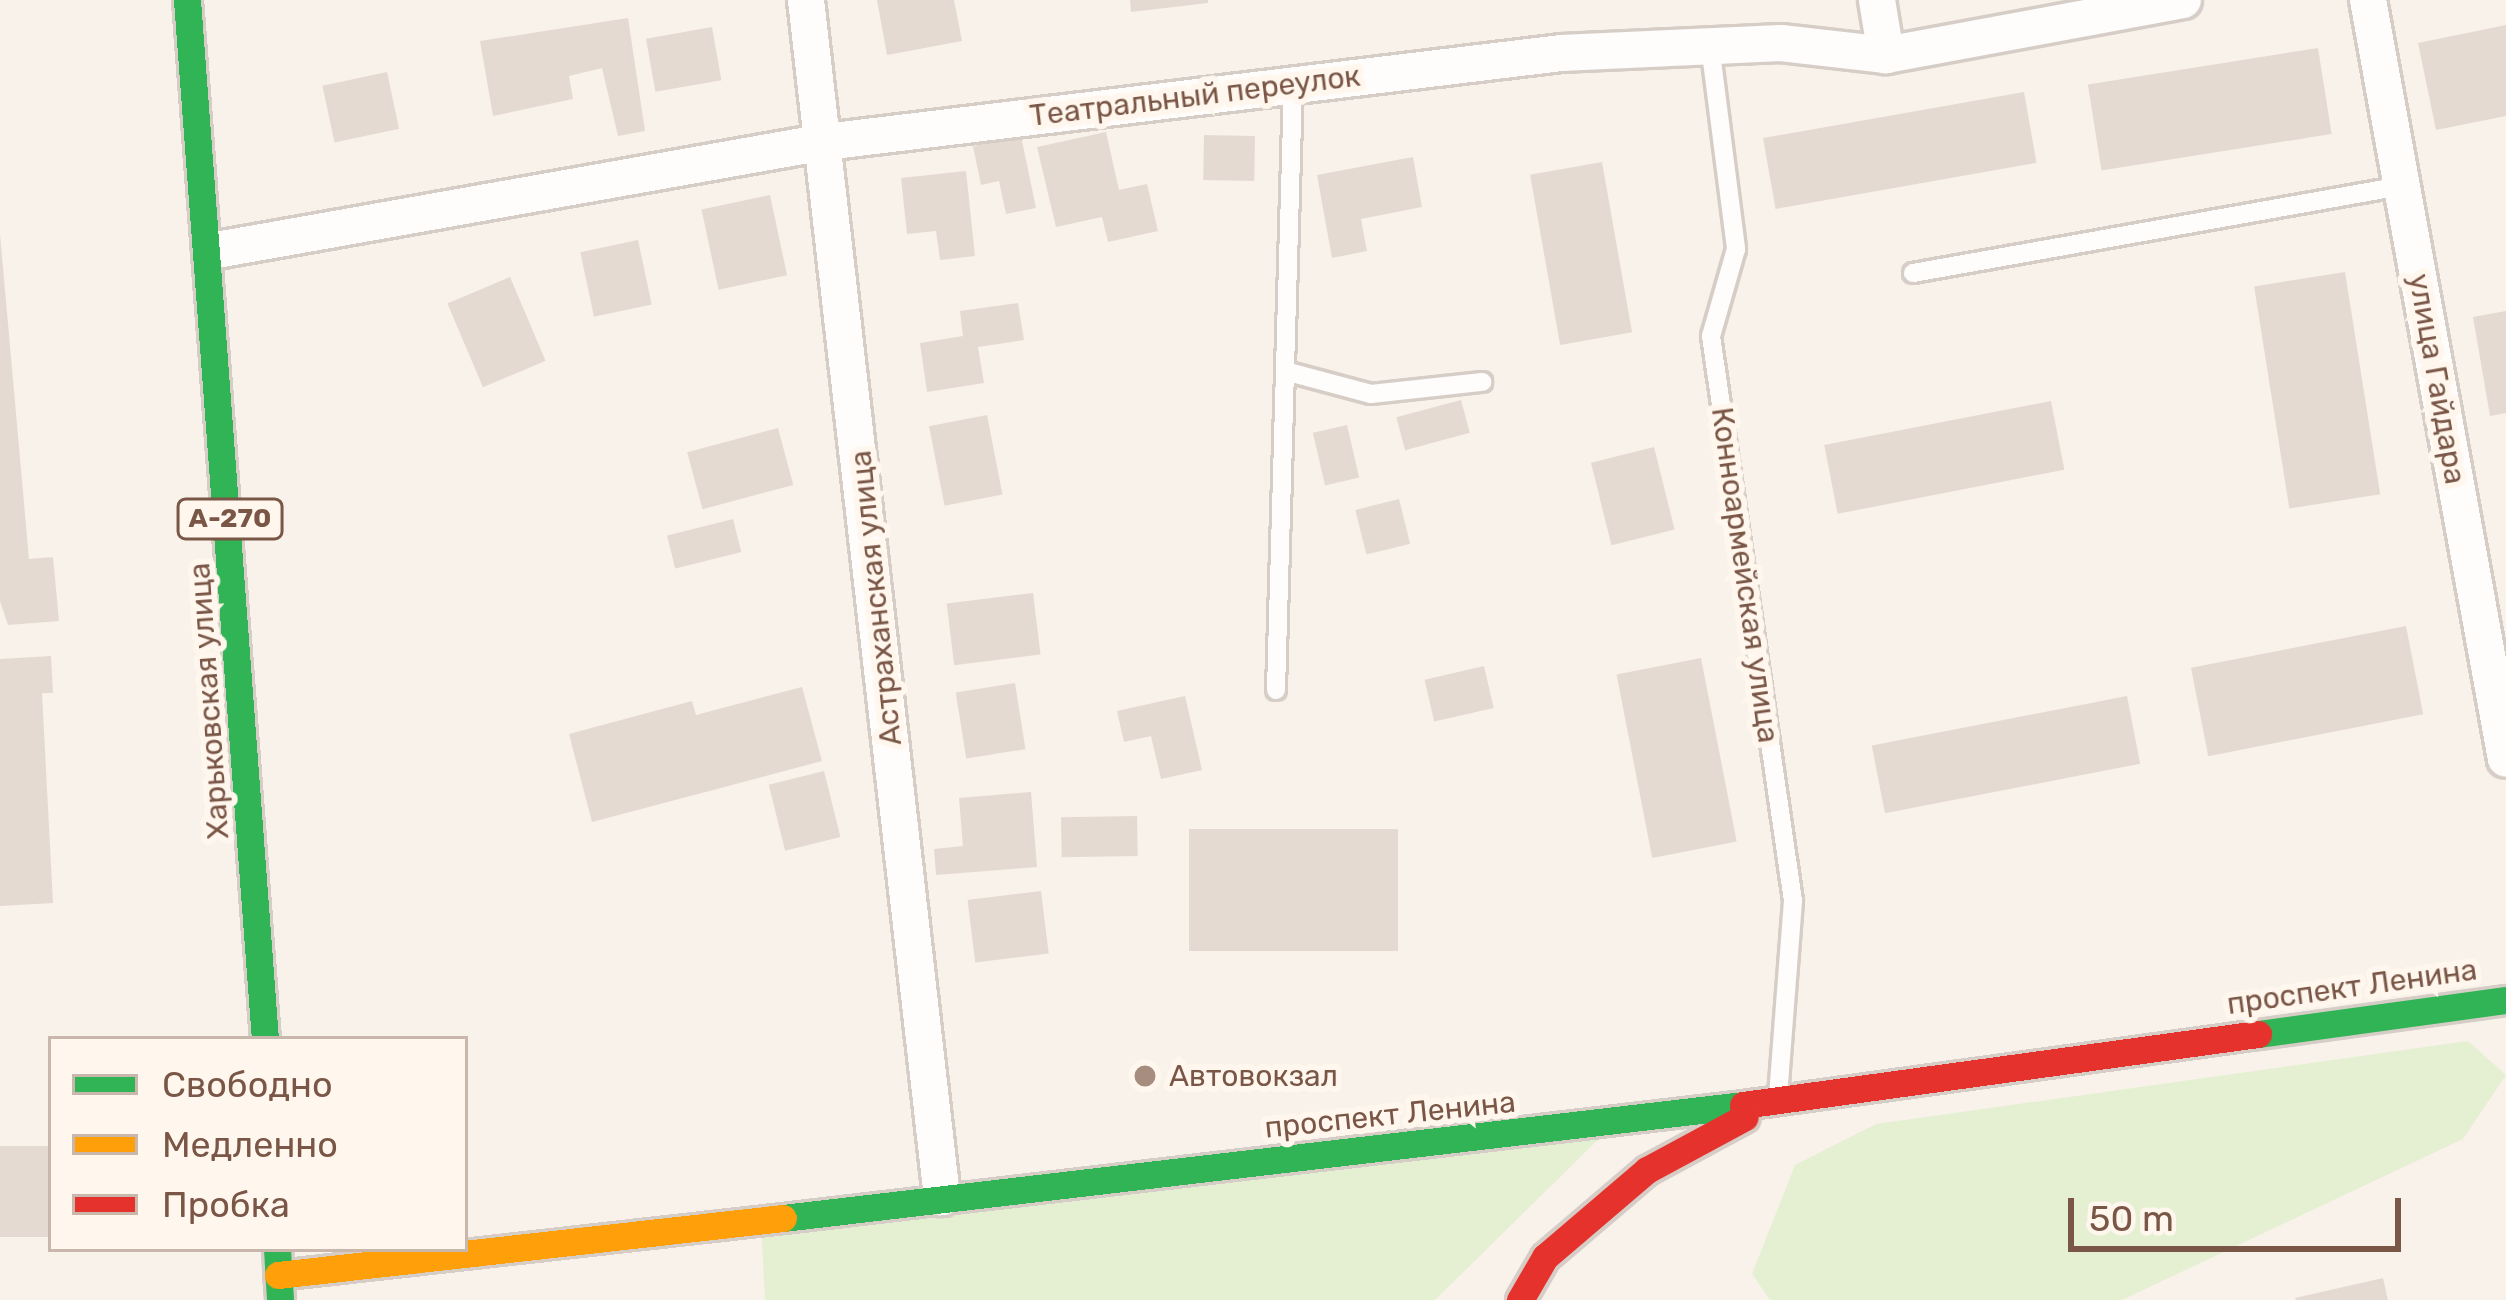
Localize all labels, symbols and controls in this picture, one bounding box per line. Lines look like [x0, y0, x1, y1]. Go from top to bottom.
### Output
street label: Театральный переулок [1028, 58, 1362, 134]
street label: улица Гайдара [2401, 271, 2473, 487]
street label: Конноармейская улица [1704, 405, 1786, 745]
street label: Астраханская улица [843, 449, 909, 747]
road number: А-270 [176, 498, 284, 540]
street label: Харьковская улица [181, 562, 237, 840]
street label: проспект Ленина [2225, 952, 2479, 1022]
legend [48, 1036, 468, 1252]
place label: Автовокзал [1169, 1058, 1338, 1094]
text: Свободно [162, 1063, 333, 1106]
marker: Автовокзал [1132, 1063, 1158, 1089]
street label: проспект Ленина [1263, 1084, 1517, 1146]
text: Медленно [162, 1123, 338, 1166]
scale bar [2074, 1174, 2407, 1248]
text: Пробка [162, 1183, 290, 1226]
text: 50 m [2089, 1197, 2174, 1240]

